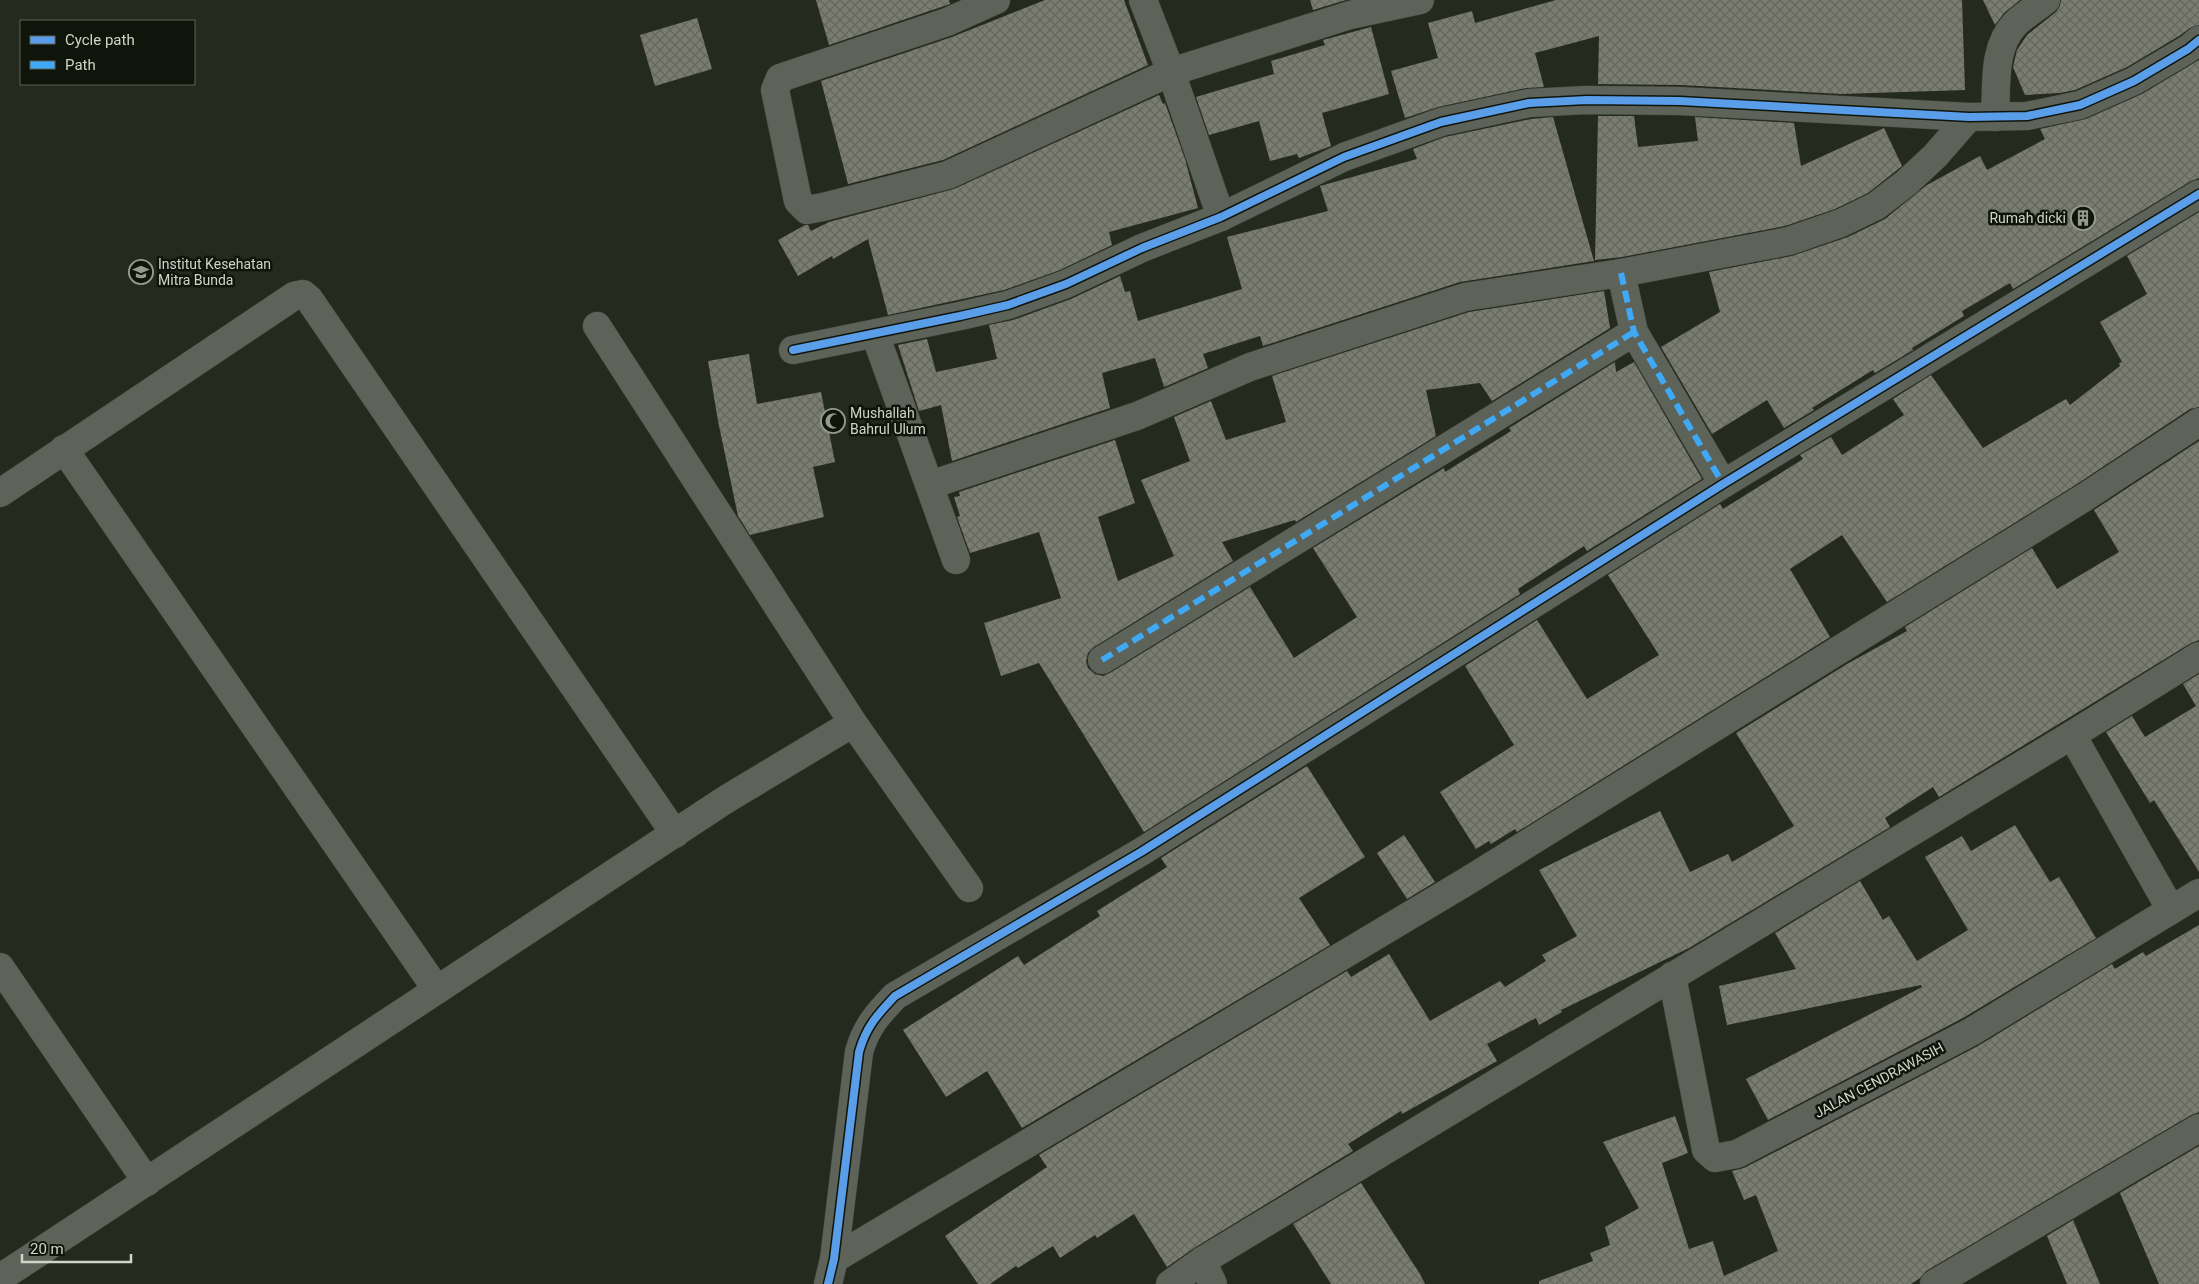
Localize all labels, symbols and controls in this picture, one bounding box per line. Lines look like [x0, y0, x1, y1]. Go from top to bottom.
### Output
legend [20, 20, 195, 85]
text: Cycle path [65, 31, 135, 49]
text: Path [65, 56, 96, 74]
building icon: Rumah dicki [2070, 205, 2096, 231]
place label: Rumah dicki [1989, 210, 2066, 226]
place label: Institut Kesehatan Mitra Bunda [158, 256, 271, 288]
school or university icon: Institut Kesehatan Mitra Bunda [128, 259, 154, 285]
place label: Mushallah Bahrul Ulum [850, 405, 926, 437]
mosque icon: Mushallah Bahrul Ulum [820, 408, 846, 434]
street label: JALAN CENDRAWASIH [1812, 1039, 1946, 1121]
scale bar [22, 1232, 131, 1264]
text: 20 m [30, 1240, 64, 1258]

